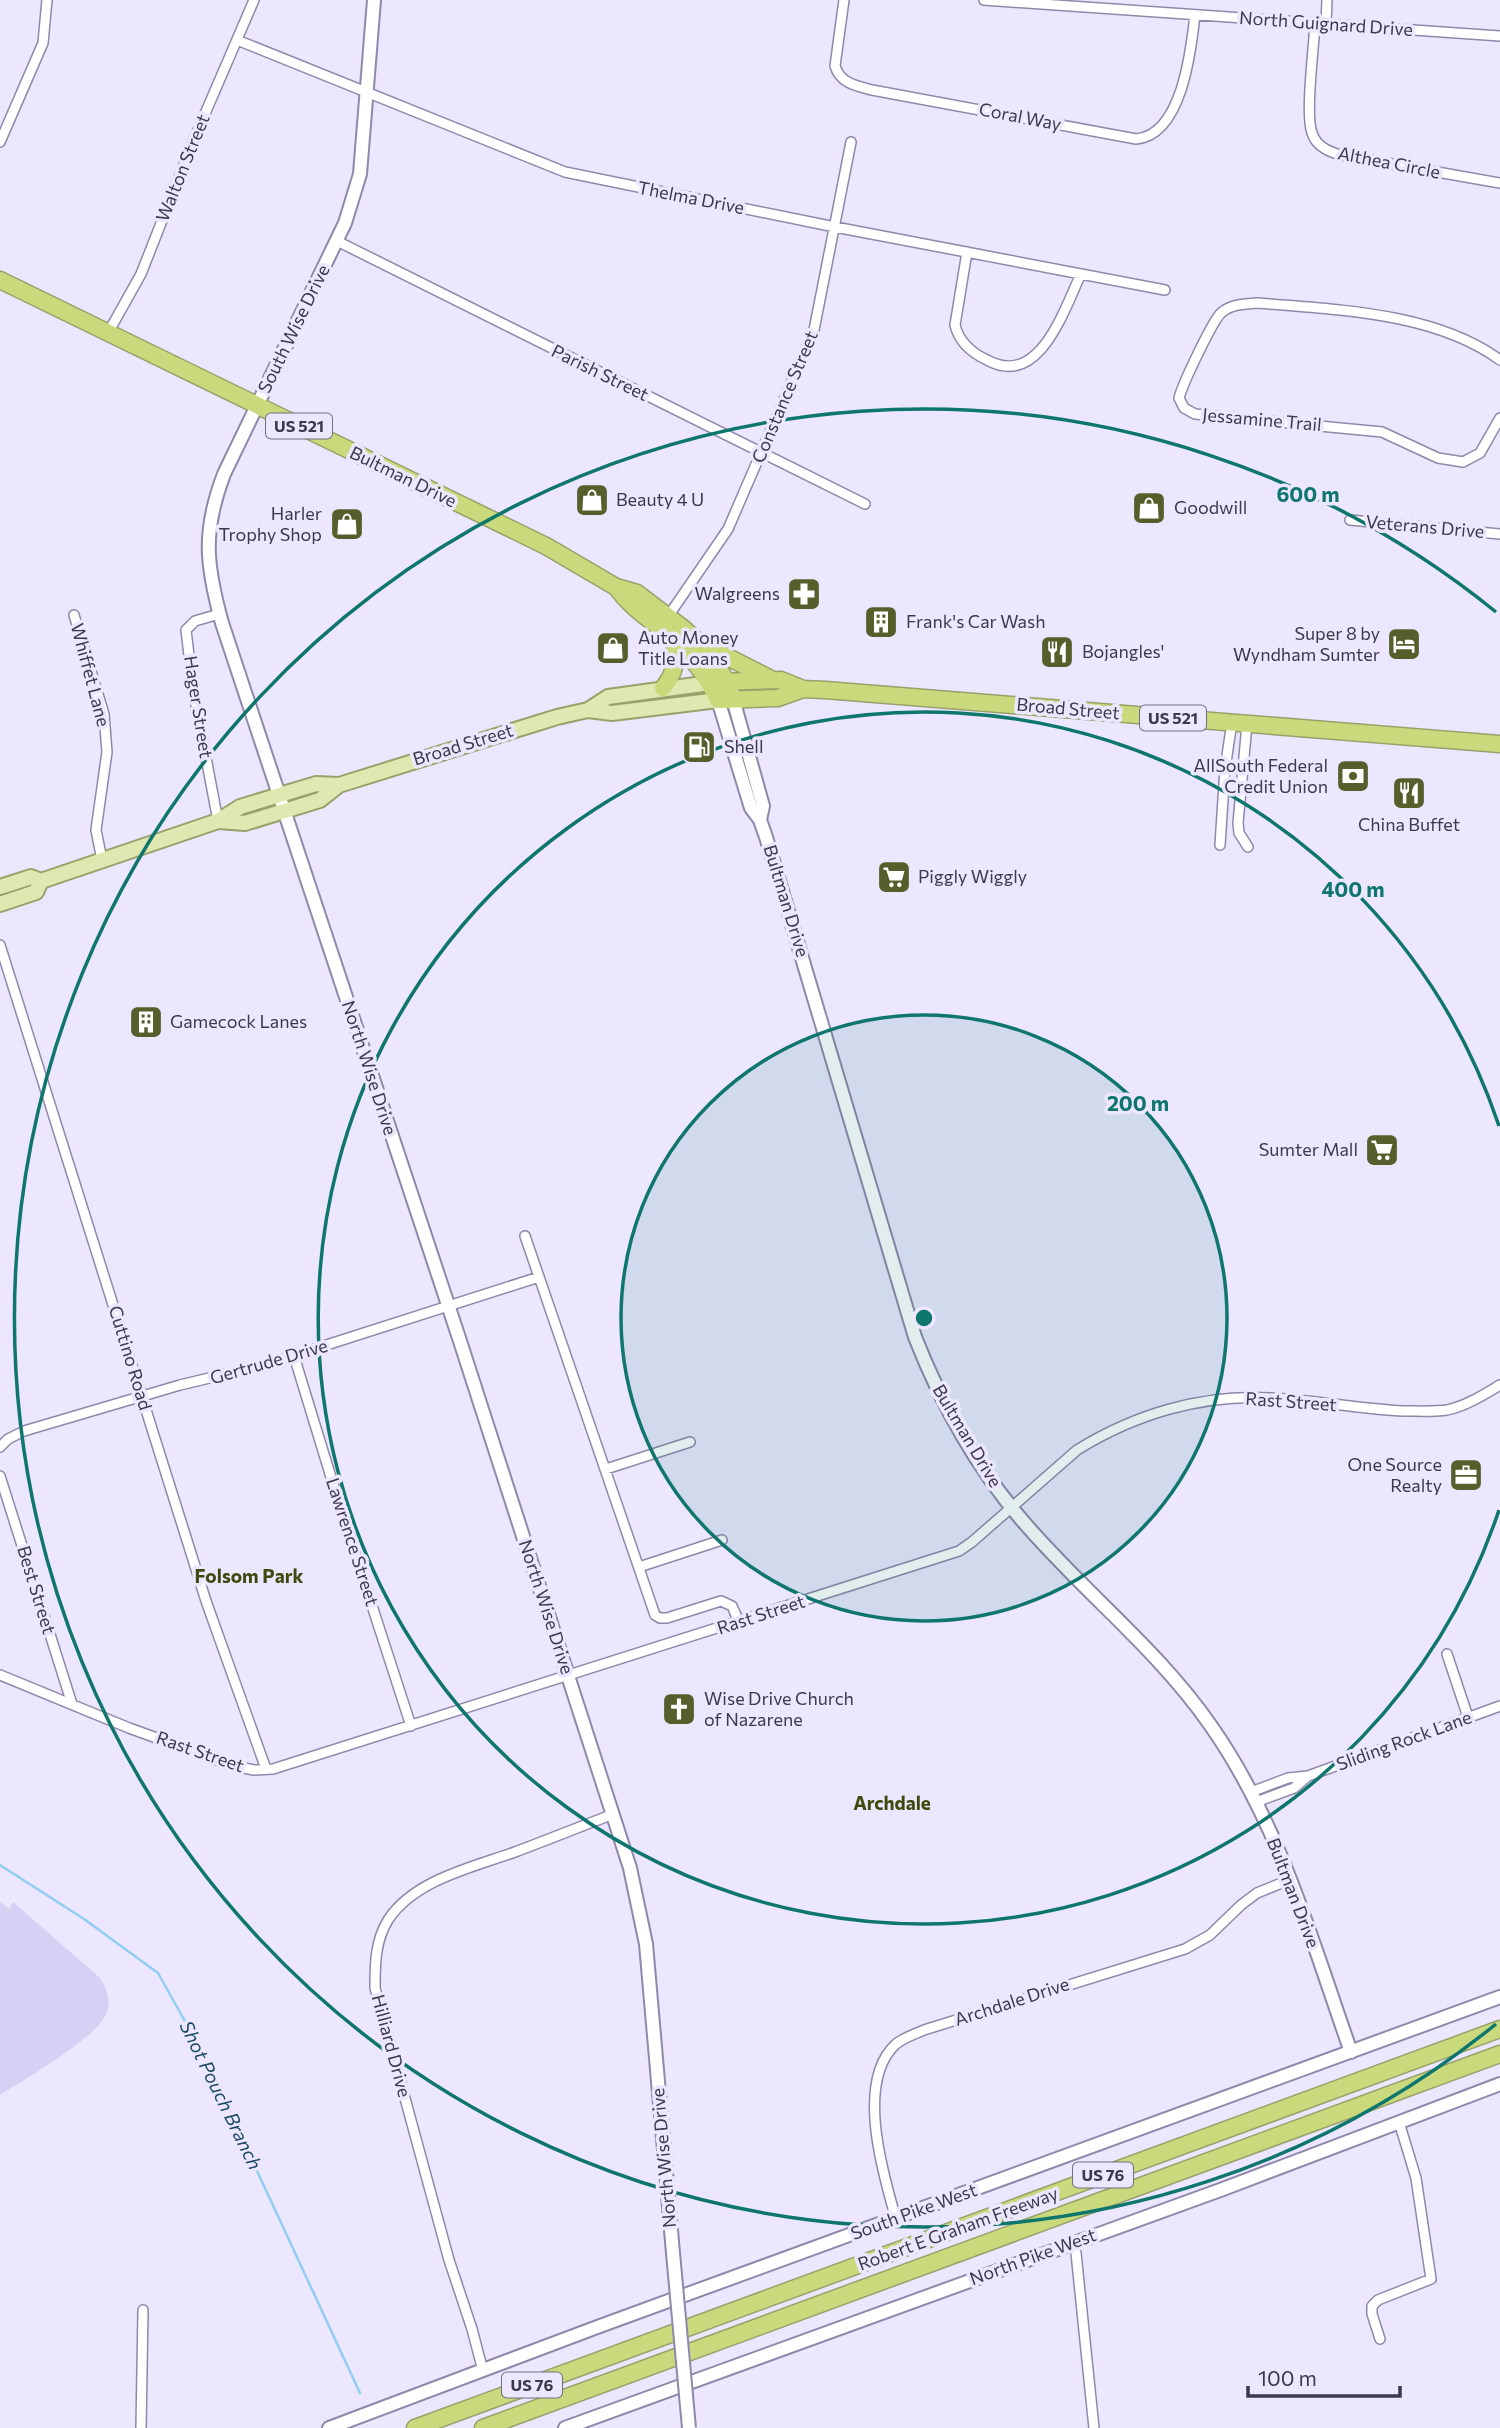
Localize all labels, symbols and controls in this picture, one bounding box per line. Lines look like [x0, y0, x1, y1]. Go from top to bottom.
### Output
street label: North Guignard Drive [1238, 6, 1414, 40]
street label: Coral Way [977, 97, 1063, 135]
street label: Walton Street [151, 111, 214, 225]
street label: Althea Circle [1336, 141, 1442, 183]
street label: Thelma Drive [636, 176, 746, 218]
street label: South Wise Drive [253, 261, 334, 396]
street label: Constance Street [746, 327, 822, 466]
street label: Parish Street [548, 339, 653, 405]
street label: Jessamine Trail [1201, 403, 1323, 435]
road number: US 521 [266, 414, 332, 438]
street label: Bultman Drive [346, 441, 460, 511]
shop icon: Beauty 4 U [573, 481, 611, 519]
text: 600 m [1276, 481, 1340, 506]
place label: Beauty 4 U [616, 488, 704, 510]
shop icon: Goodwill [1130, 489, 1168, 527]
place label: Goodwill [1174, 496, 1247, 518]
place label: Harler Trophy Shop [219, 502, 322, 545]
shop icon: Harler Trophy Shop [328, 505, 366, 543]
street label: Veterans Drive [1365, 510, 1485, 542]
pharmacy icon: Walgreens [785, 575, 823, 613]
place label: Walgreens [694, 582, 780, 604]
building icon: Frank's Car Wash [862, 603, 900, 641]
place label: Frank's Car Wash [906, 610, 1046, 632]
street label: Whiffet Lane [67, 621, 115, 729]
place label: Super 8 by Wyndham Sumter [1233, 622, 1380, 665]
hotel icon: Super 8 by Wyndham Sumter [1385, 625, 1423, 663]
place label: Auto Money Title Loans [638, 626, 739, 669]
shop icon: Auto Money Title Loans [594, 629, 632, 667]
restaurant icon: Bojangles' [1038, 633, 1076, 671]
place label: Bojangles' [1082, 640, 1164, 662]
street label: Hager Street [180, 654, 218, 760]
street label: Broad Street [1016, 693, 1121, 723]
road number: US 521 [1140, 706, 1206, 730]
street label: Broad Street [410, 718, 515, 770]
fuel station icon: Shell [680, 728, 718, 766]
place label: Shell [724, 735, 764, 757]
place label: AllSouth Federal Credit Union [1194, 754, 1328, 797]
bank icon: AllSouth Federal Credit Union [1334, 757, 1372, 795]
restaurant icon: China Buffet [1390, 774, 1428, 812]
place label: China Buffet [1358, 813, 1460, 835]
street label: Bultman Drive [759, 842, 814, 959]
supermarket icon: Piggly Wiggly [875, 858, 913, 896]
place label: Piggly Wiggly [918, 865, 1027, 887]
text: 400 m [1321, 876, 1385, 901]
street label: North Wise Drive [338, 998, 402, 1138]
building icon: Gamecock Lanes [127, 1003, 165, 1041]
place label: Gamecock Lanes [170, 1010, 307, 1032]
text: 200 m [1107, 1090, 1169, 1115]
supermarket icon: Sumter Mall [1363, 1131, 1401, 1169]
place label: Sumter Mall [1259, 1138, 1358, 1160]
street label: Cuttino Road [105, 1303, 157, 1413]
centre of rings [912, 1306, 936, 1330]
street label: Gertrude Drive [207, 1334, 330, 1388]
street label: Bultman Drive [929, 1380, 1007, 1491]
street label: Rast Street [1245, 1387, 1337, 1415]
place label: One Source Realty [1347, 1453, 1442, 1496]
office icon: One Source Realty [1447, 1456, 1485, 1494]
street label: Lawrence Street [322, 1475, 384, 1608]
street label: North Wise Drive [515, 1537, 579, 1677]
street label: Best Street [13, 1543, 61, 1636]
district label: Folsom Park [195, 1564, 303, 1587]
street label: Rast Street [714, 1589, 807, 1639]
place label: Wise Drive Church of Nazarene [704, 1687, 854, 1730]
church icon: Wise Drive Church of Nazarene [660, 1690, 698, 1728]
street label: Sliding Rock Lane [1333, 1705, 1474, 1775]
street label: Rast Street [154, 1726, 247, 1776]
district label: Archdale [853, 1791, 931, 1814]
street label: Bultman Drive [1263, 1835, 1325, 1951]
street label: Archdale Drive [952, 1972, 1072, 2030]
street label: Hilliard Drive [368, 1992, 416, 2100]
water label: Shot Pouch Branch [175, 2017, 268, 2173]
street label: North Wise Drive [646, 2087, 680, 2229]
road number: US 76 [1073, 2162, 1133, 2188]
street label: South Pike West [847, 2178, 980, 2244]
street label: Robert E Graham Freeway [855, 2182, 1061, 2275]
street label: North Pike West [966, 2223, 1099, 2289]
scale bar [1248, 2354, 1400, 2398]
text: 100 m [1258, 2365, 1317, 2390]
road number: US 76 [502, 2372, 562, 2398]

